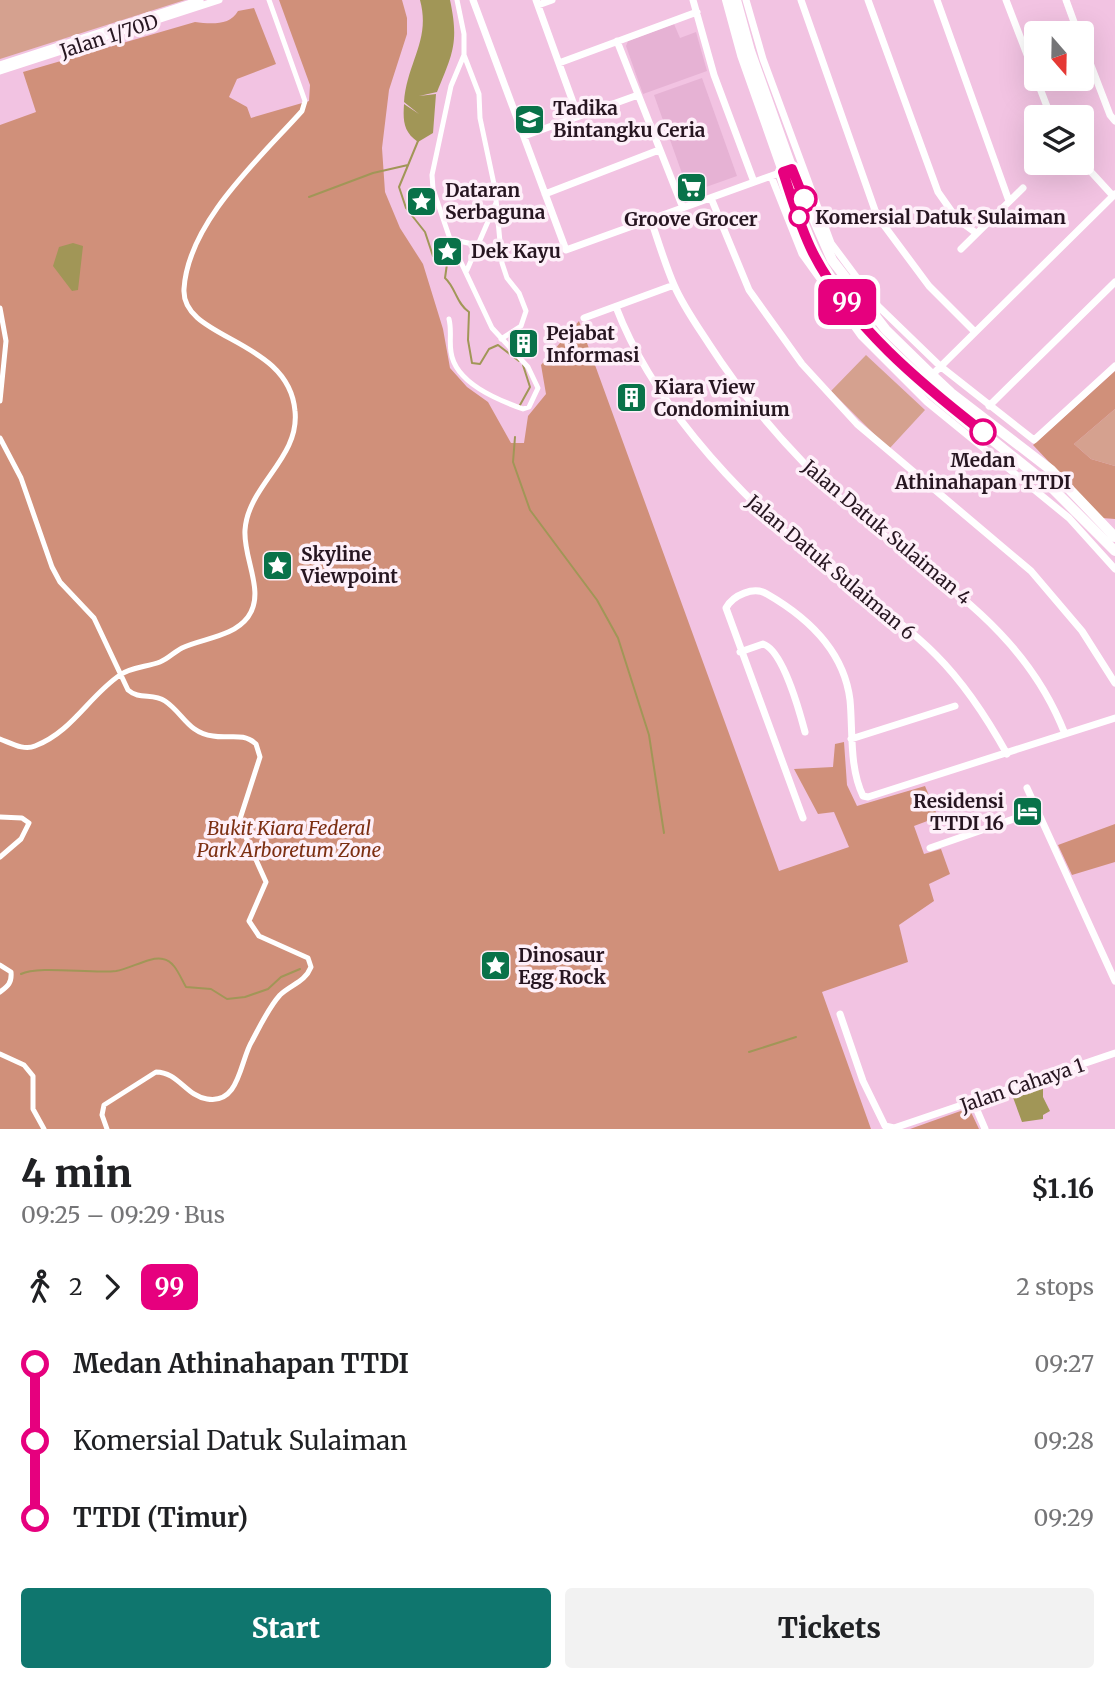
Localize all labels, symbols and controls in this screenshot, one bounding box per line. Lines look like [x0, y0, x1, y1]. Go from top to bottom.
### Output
street label: Jalan 1/70D [56, 9, 161, 63]
north arrow [1024, 21, 1094, 91]
map controls [1024, 21, 1094, 175]
place label: Tadika Bintangku Ceria [553, 96, 706, 142]
school or university icon: Tadika Bintangku Ceria [513, 102, 547, 136]
button: layers [1024, 105, 1094, 175]
supermarket icon: Groove Grocer [674, 171, 708, 205]
place label: Dataran Serbaguna [445, 178, 546, 224]
place icon: Dataran Serbaguna [405, 184, 439, 218]
unlabelled marker [791, 186, 817, 212]
place label: Komersial Datuk Sulaiman [815, 205, 1066, 229]
place label: Groove Grocer [624, 207, 758, 231]
marker: Komersial Datuk Sulaiman [789, 207, 809, 227]
place icon: Dek Kayu [431, 234, 465, 268]
place label: Dek Kayu [471, 239, 561, 263]
line badge: 99 [816, 279, 878, 325]
text: 99 [832, 286, 862, 317]
place label: Pejabat Informasi [546, 321, 640, 367]
building icon: Pejabat Informasi [506, 327, 540, 361]
place label: Kiara View Condominium [654, 375, 790, 421]
building icon: Kiara View Condominium [614, 381, 648, 415]
marker: Medan Athinahapan TTDI [970, 419, 996, 445]
place label: Medan Athinahapan TTDI [894, 448, 1071, 494]
street label: Jalan Datuk Sulaiman 4 [797, 454, 977, 610]
street label: Jalan Datuk Sulaiman 6 [741, 489, 920, 645]
place label: Skyline Viewpoint [300, 542, 398, 588]
place icon: Skyline Viewpoint [261, 548, 295, 582]
place label: Residensi TTDI 16 [913, 789, 1004, 835]
hotel icon: Residensi TTDI 16 [1010, 795, 1044, 829]
park label: Bukit Kiara Federal Park Arboretum Zone [197, 816, 382, 862]
place label: Dinosaur Egg Rock [518, 943, 606, 989]
place icon: Dinosaur Egg Rock [478, 949, 512, 983]
street label: Jalan Cahaya 1 [956, 1052, 1087, 1118]
text: 4 min [21, 1150, 132, 1197]
text: $1.16 [1031, 1172, 1094, 1205]
text: 09:25 – 09:29 · Bus [21, 1200, 225, 1229]
icon: walk [21, 1268, 59, 1306]
icon: forward [93, 1268, 131, 1306]
text: 99 [155, 1271, 184, 1302]
text: 2 [69, 1272, 83, 1301]
text: 2 stops [1016, 1272, 1094, 1301]
text: Medan Athinahapan TTDI [73, 1347, 409, 1380]
text: 09:27 [1034, 1349, 1094, 1378]
text: Komersial Datuk Sulaiman [73, 1424, 407, 1457]
text: 09:28 [1033, 1426, 1094, 1455]
text: TTDI (Timur) [73, 1501, 248, 1534]
text: 09:29 [1033, 1503, 1094, 1532]
button: Start [21, 1588, 551, 1668]
button: Tickets [565, 1588, 1094, 1668]

